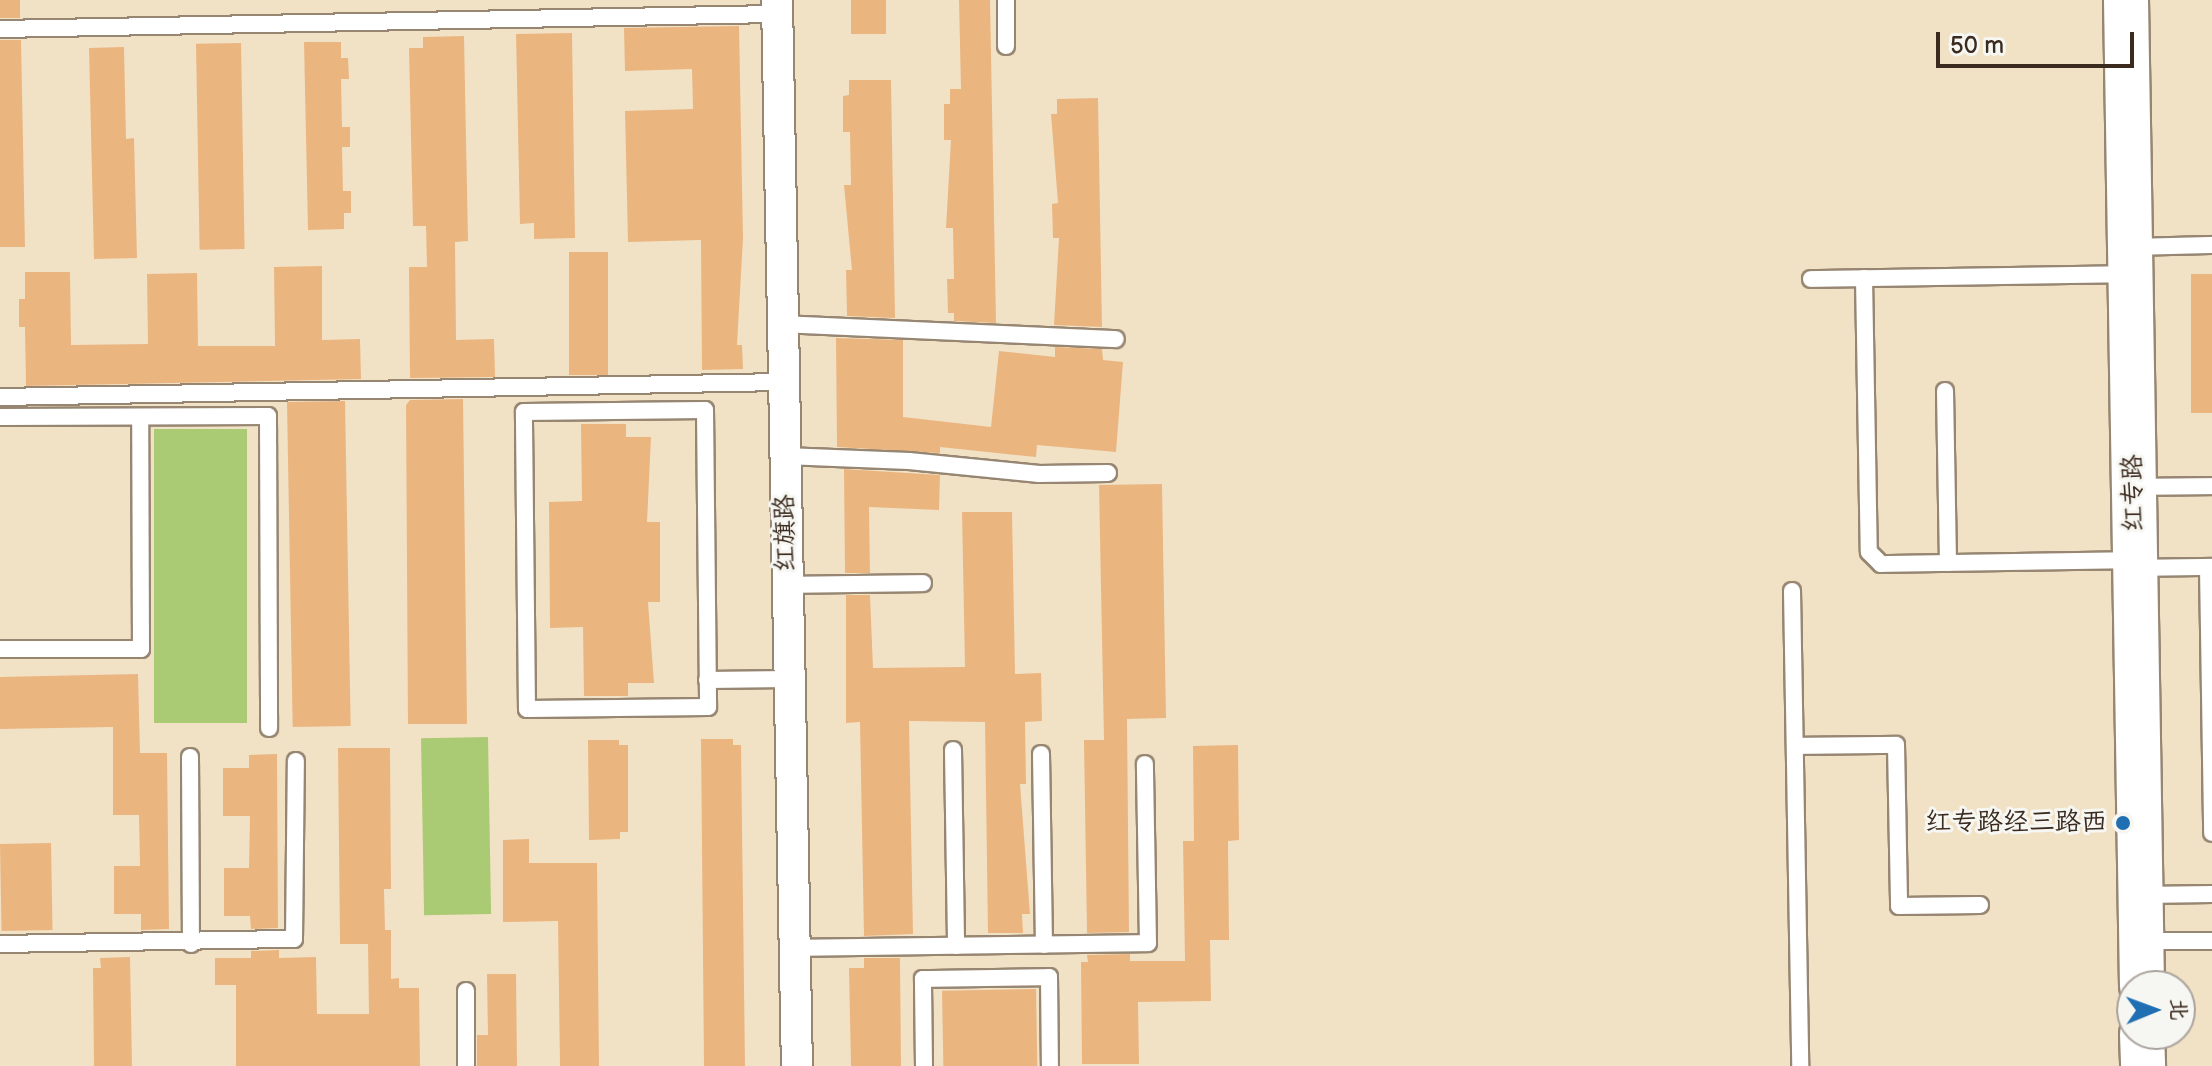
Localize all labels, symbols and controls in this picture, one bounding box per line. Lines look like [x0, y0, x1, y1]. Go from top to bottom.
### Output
scale bar [1940, 16, 2138, 66]
text: 50 m [1950, 31, 2004, 60]
street label: 红专路 [2118, 454, 2150, 532]
street label: 红旗路 [770, 494, 802, 572]
place label: 红专路经三路西 [1925, 807, 2107, 839]
marker: 红专路经三路西 [2114, 814, 2132, 832]
north arrow [2116, 970, 2196, 1050]
text: 北 [2165, 998, 2192, 1021]

